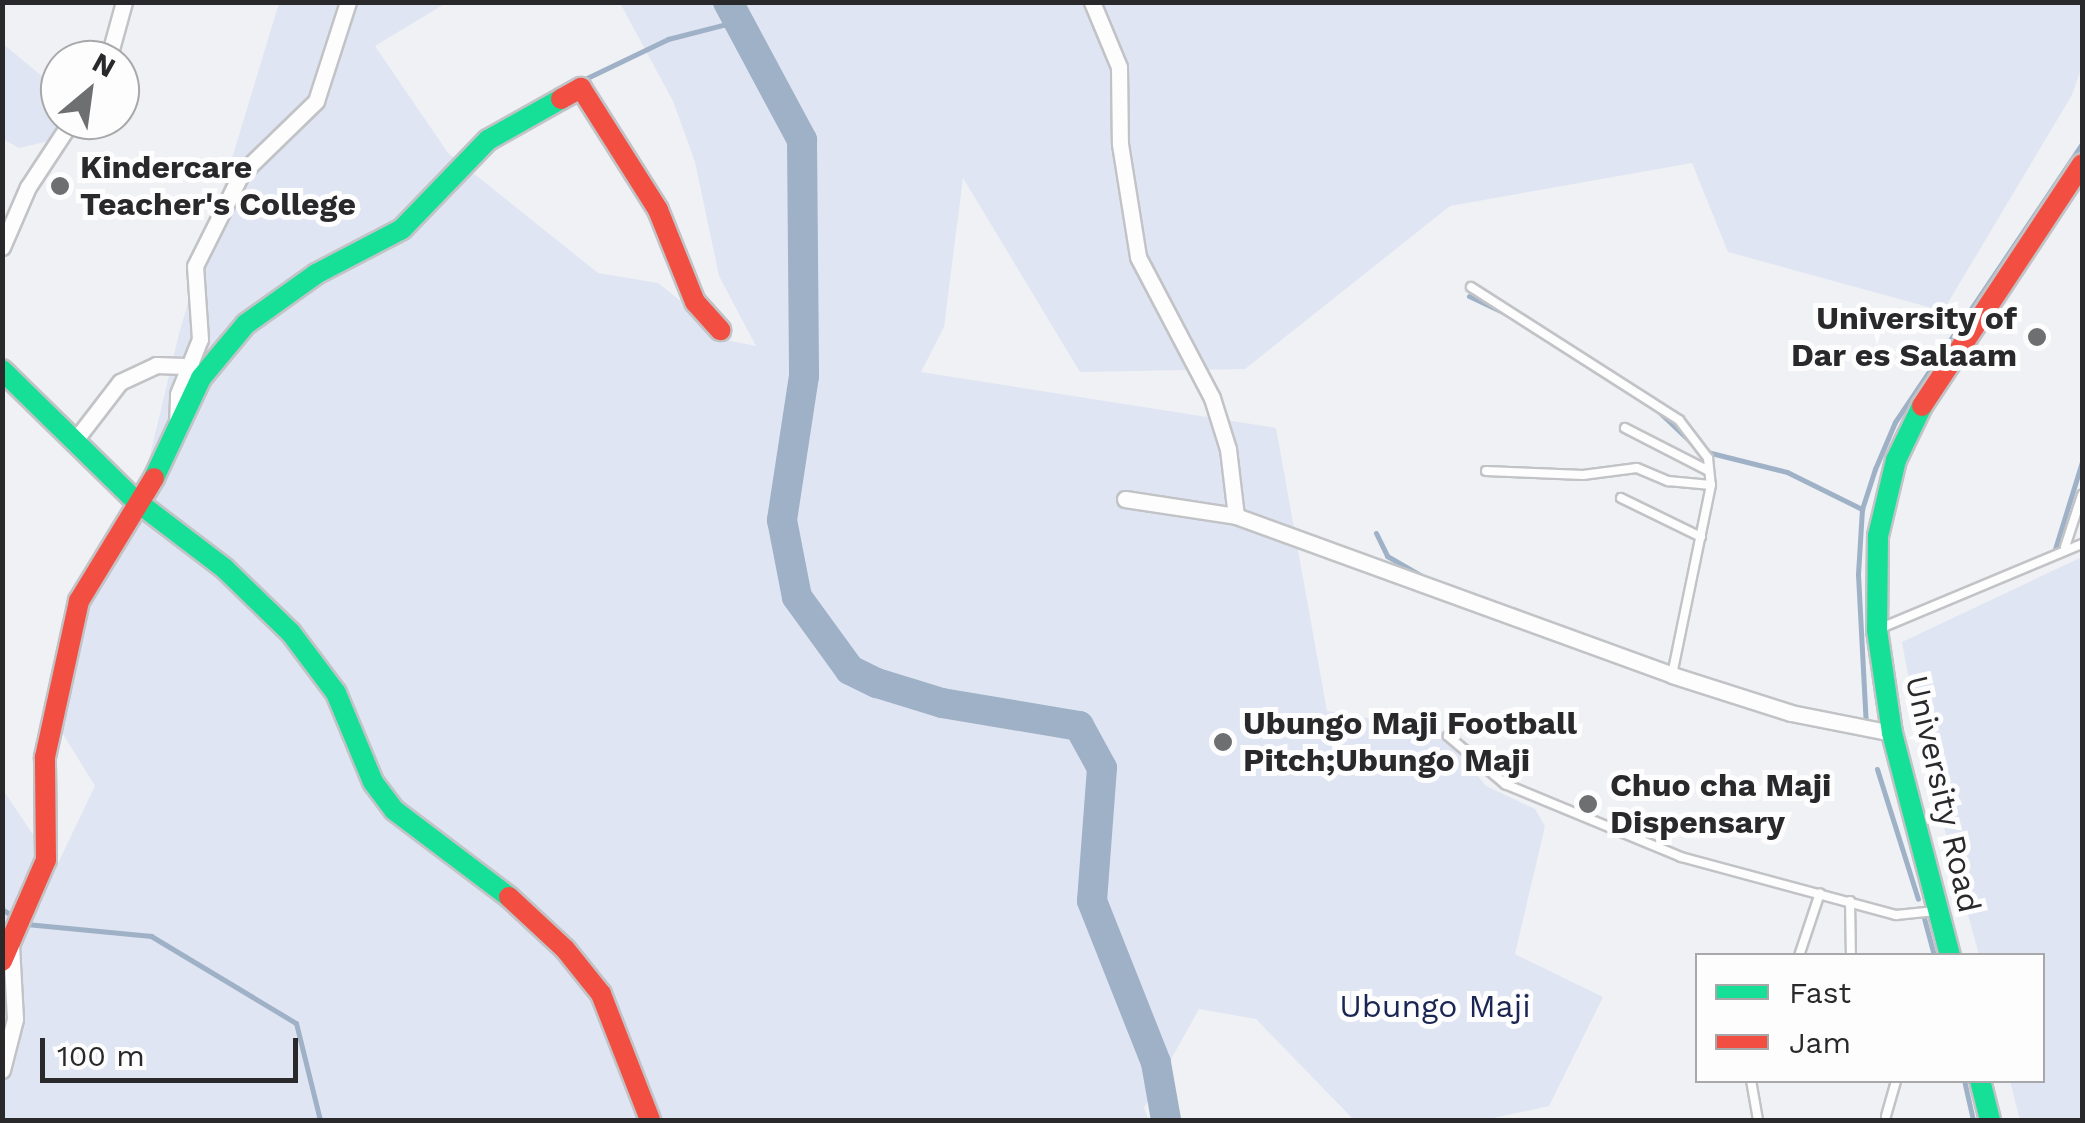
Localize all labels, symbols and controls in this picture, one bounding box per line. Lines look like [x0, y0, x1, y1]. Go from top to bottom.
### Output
north arrow [40, 40, 140, 140]
text: N [87, 46, 121, 85]
place label: Kindercare Teacher's College [80, 149, 356, 224]
marker: Kindercare Teacher's College [49, 175, 71, 197]
place label: University of Dar es Salaam [1791, 300, 2017, 375]
marker: University of Dar es Salaam [2026, 326, 2048, 348]
street label: University Road [1897, 671, 1989, 917]
place label: Ubungo Maji Football Pitch;Ubungo Maji [1243, 705, 1577, 780]
marker: Ubungo Maji Football Pitch;Ubungo Maji [1212, 731, 1234, 753]
place label: Chuo cha Maji Dispensary [1610, 767, 1832, 842]
marker: Chuo cha Maji Dispensary [1575, 791, 1601, 817]
legend [1695, 953, 2045, 1083]
text: Fast [1789, 975, 1851, 1010]
park label: Ubungo Maji [1339, 987, 1531, 1025]
scale bar [45, 1018, 302, 1080]
text: Jam [1789, 1025, 1851, 1060]
text: 100 m [57, 1038, 145, 1073]

